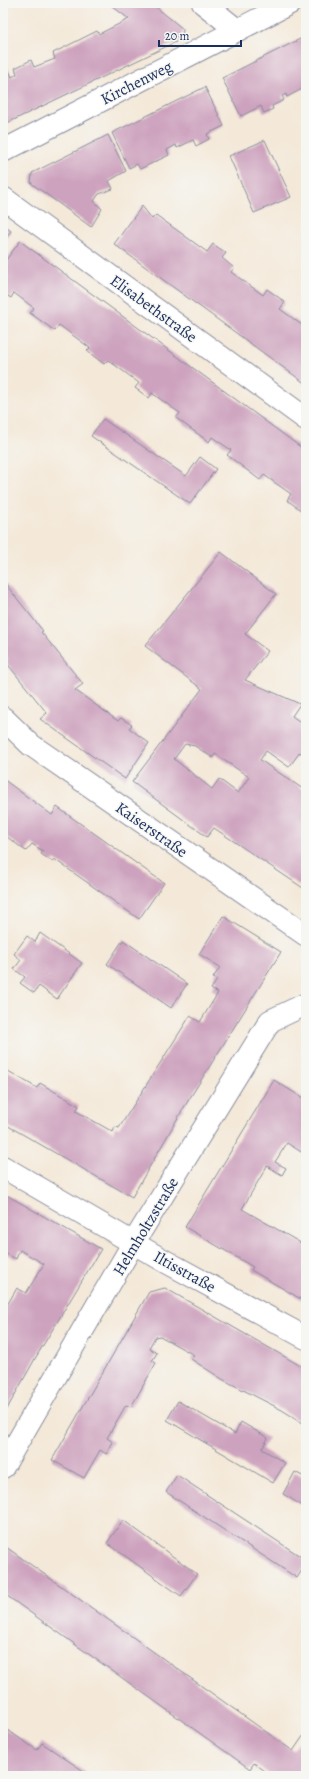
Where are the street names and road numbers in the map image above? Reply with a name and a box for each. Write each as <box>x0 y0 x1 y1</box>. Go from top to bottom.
street label: Kirchenweg <box>97 55 176 110</box>
street label: Elisabethstraße <box>105 270 201 348</box>
street label: Kaiserstraße <box>111 797 192 863</box>
street label: Helmholtzstraße <box>108 1173 184 1280</box>
street label: Iltisstraße <box>150 1246 219 1298</box>

